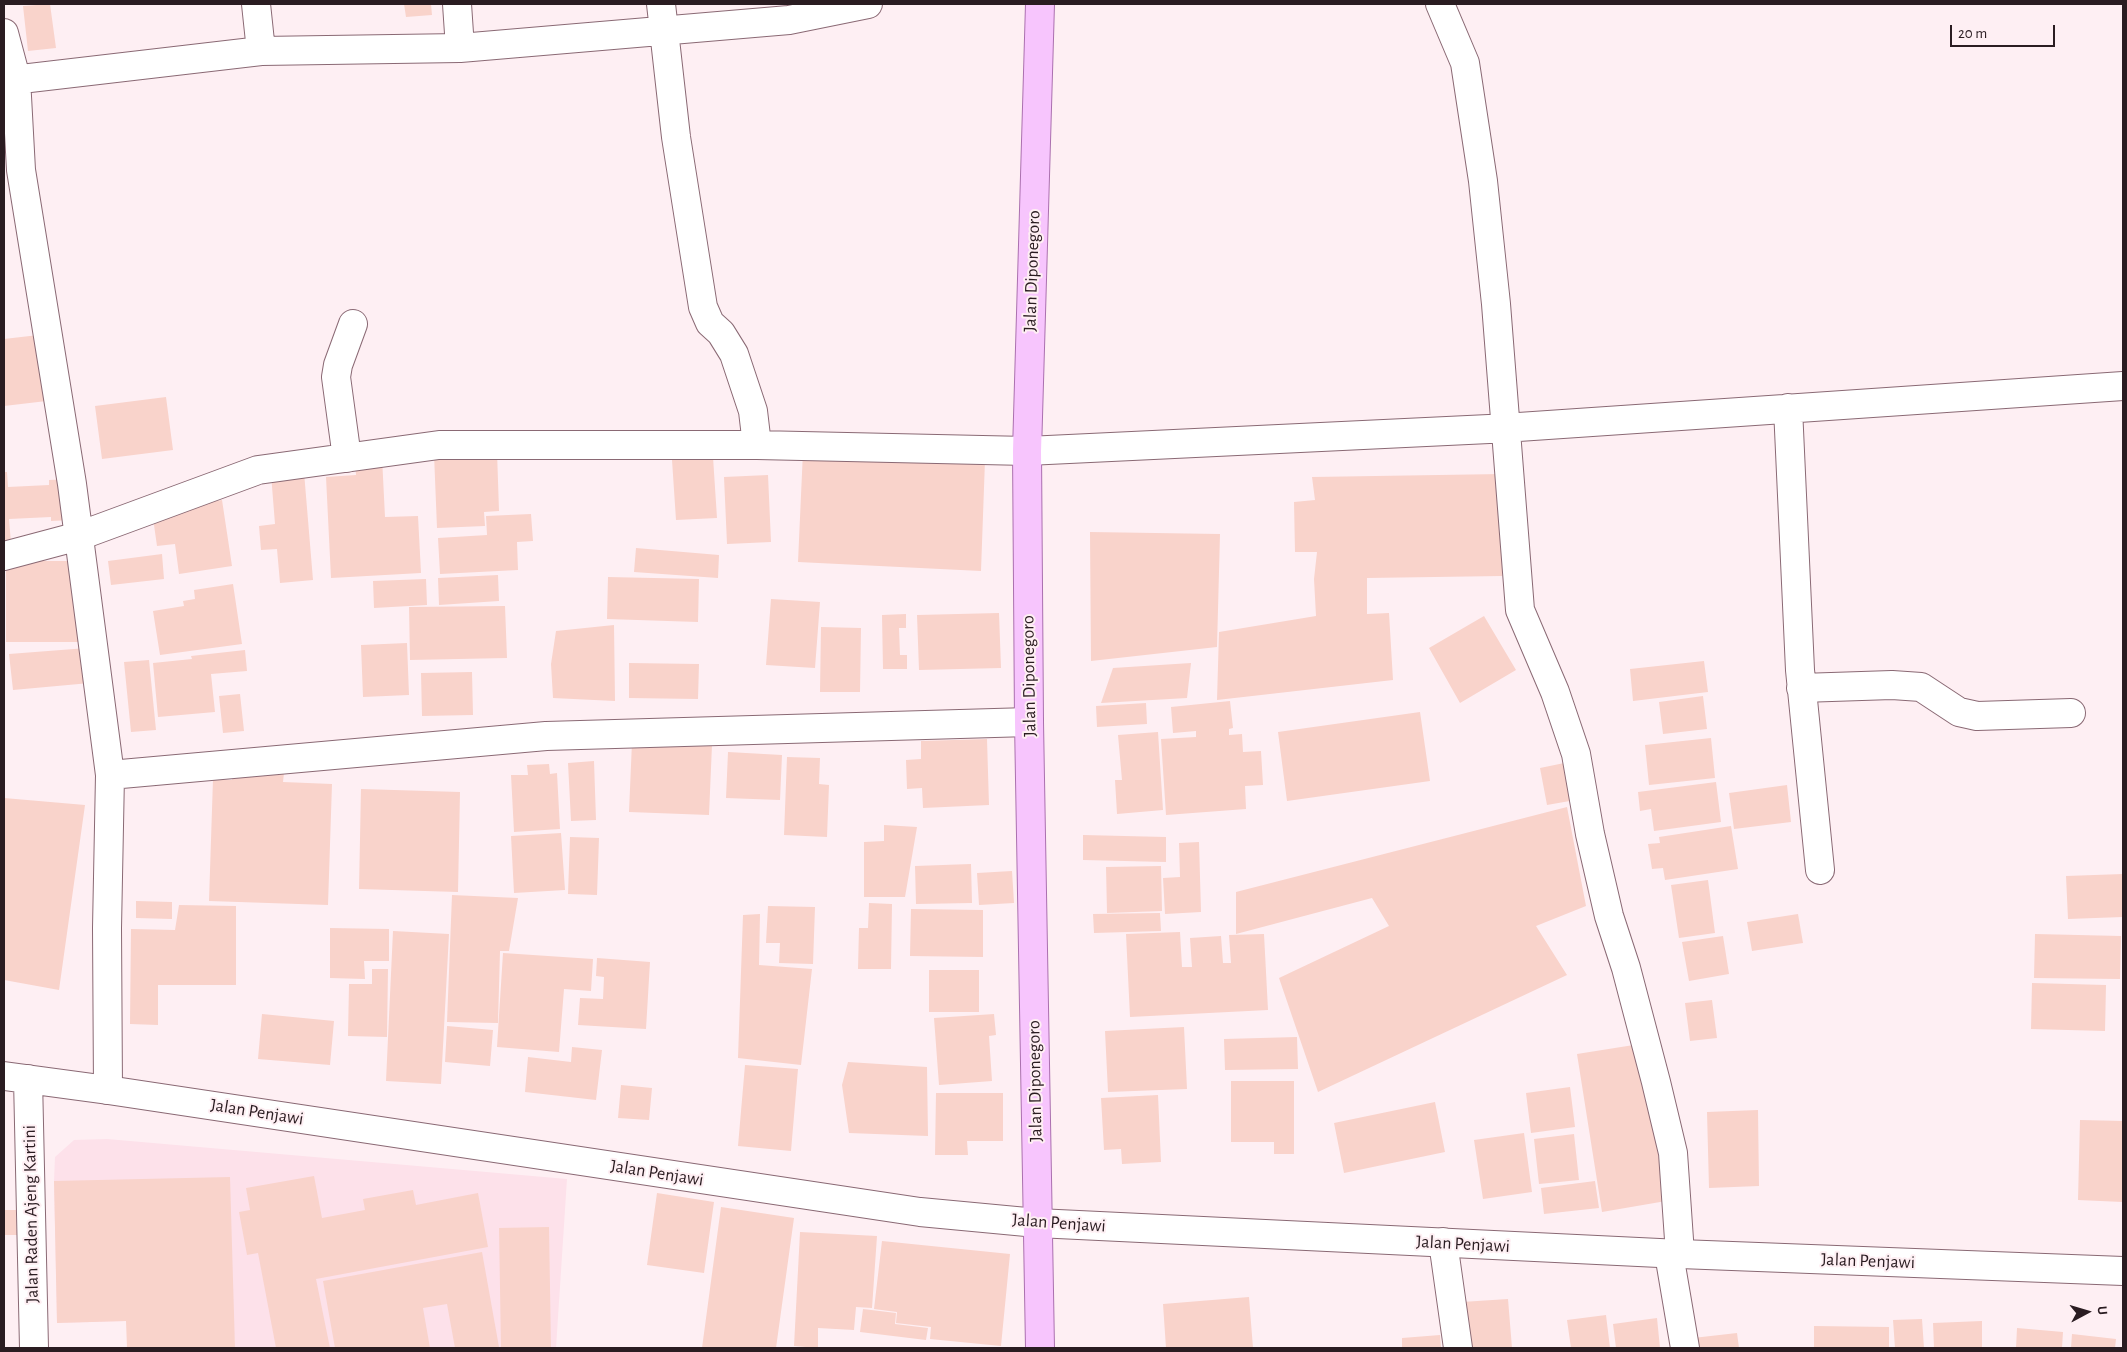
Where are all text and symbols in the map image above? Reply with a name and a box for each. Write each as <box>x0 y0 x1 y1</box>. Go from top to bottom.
scale bar <box>1952 15 2057 47</box>
text: 20 m <box>1958 26 1987 41</box>
street label: Jalan Diponegoro <box>1019 210 1045 332</box>
street label: Jalan Diponegoro <box>1017 615 1041 737</box>
street label: Jalan Diponegoro <box>1023 1020 1047 1142</box>
street label: Jalan Penjawi <box>209 1094 305 1130</box>
street label: Jalan Raden Ajeng Kartini <box>19 1125 43 1303</box>
street label: Jalan Penjawi <box>609 1155 705 1191</box>
street label: Jalan Penjawi <box>1011 1209 1107 1237</box>
street label: Jalan Penjawi <box>1416 1231 1510 1257</box>
street label: Jalan Penjawi <box>1821 1249 1915 1273</box>
north arrow <box>2062 1287 2112 1337</box>
text: U <box>2094 1305 2109 1316</box>

